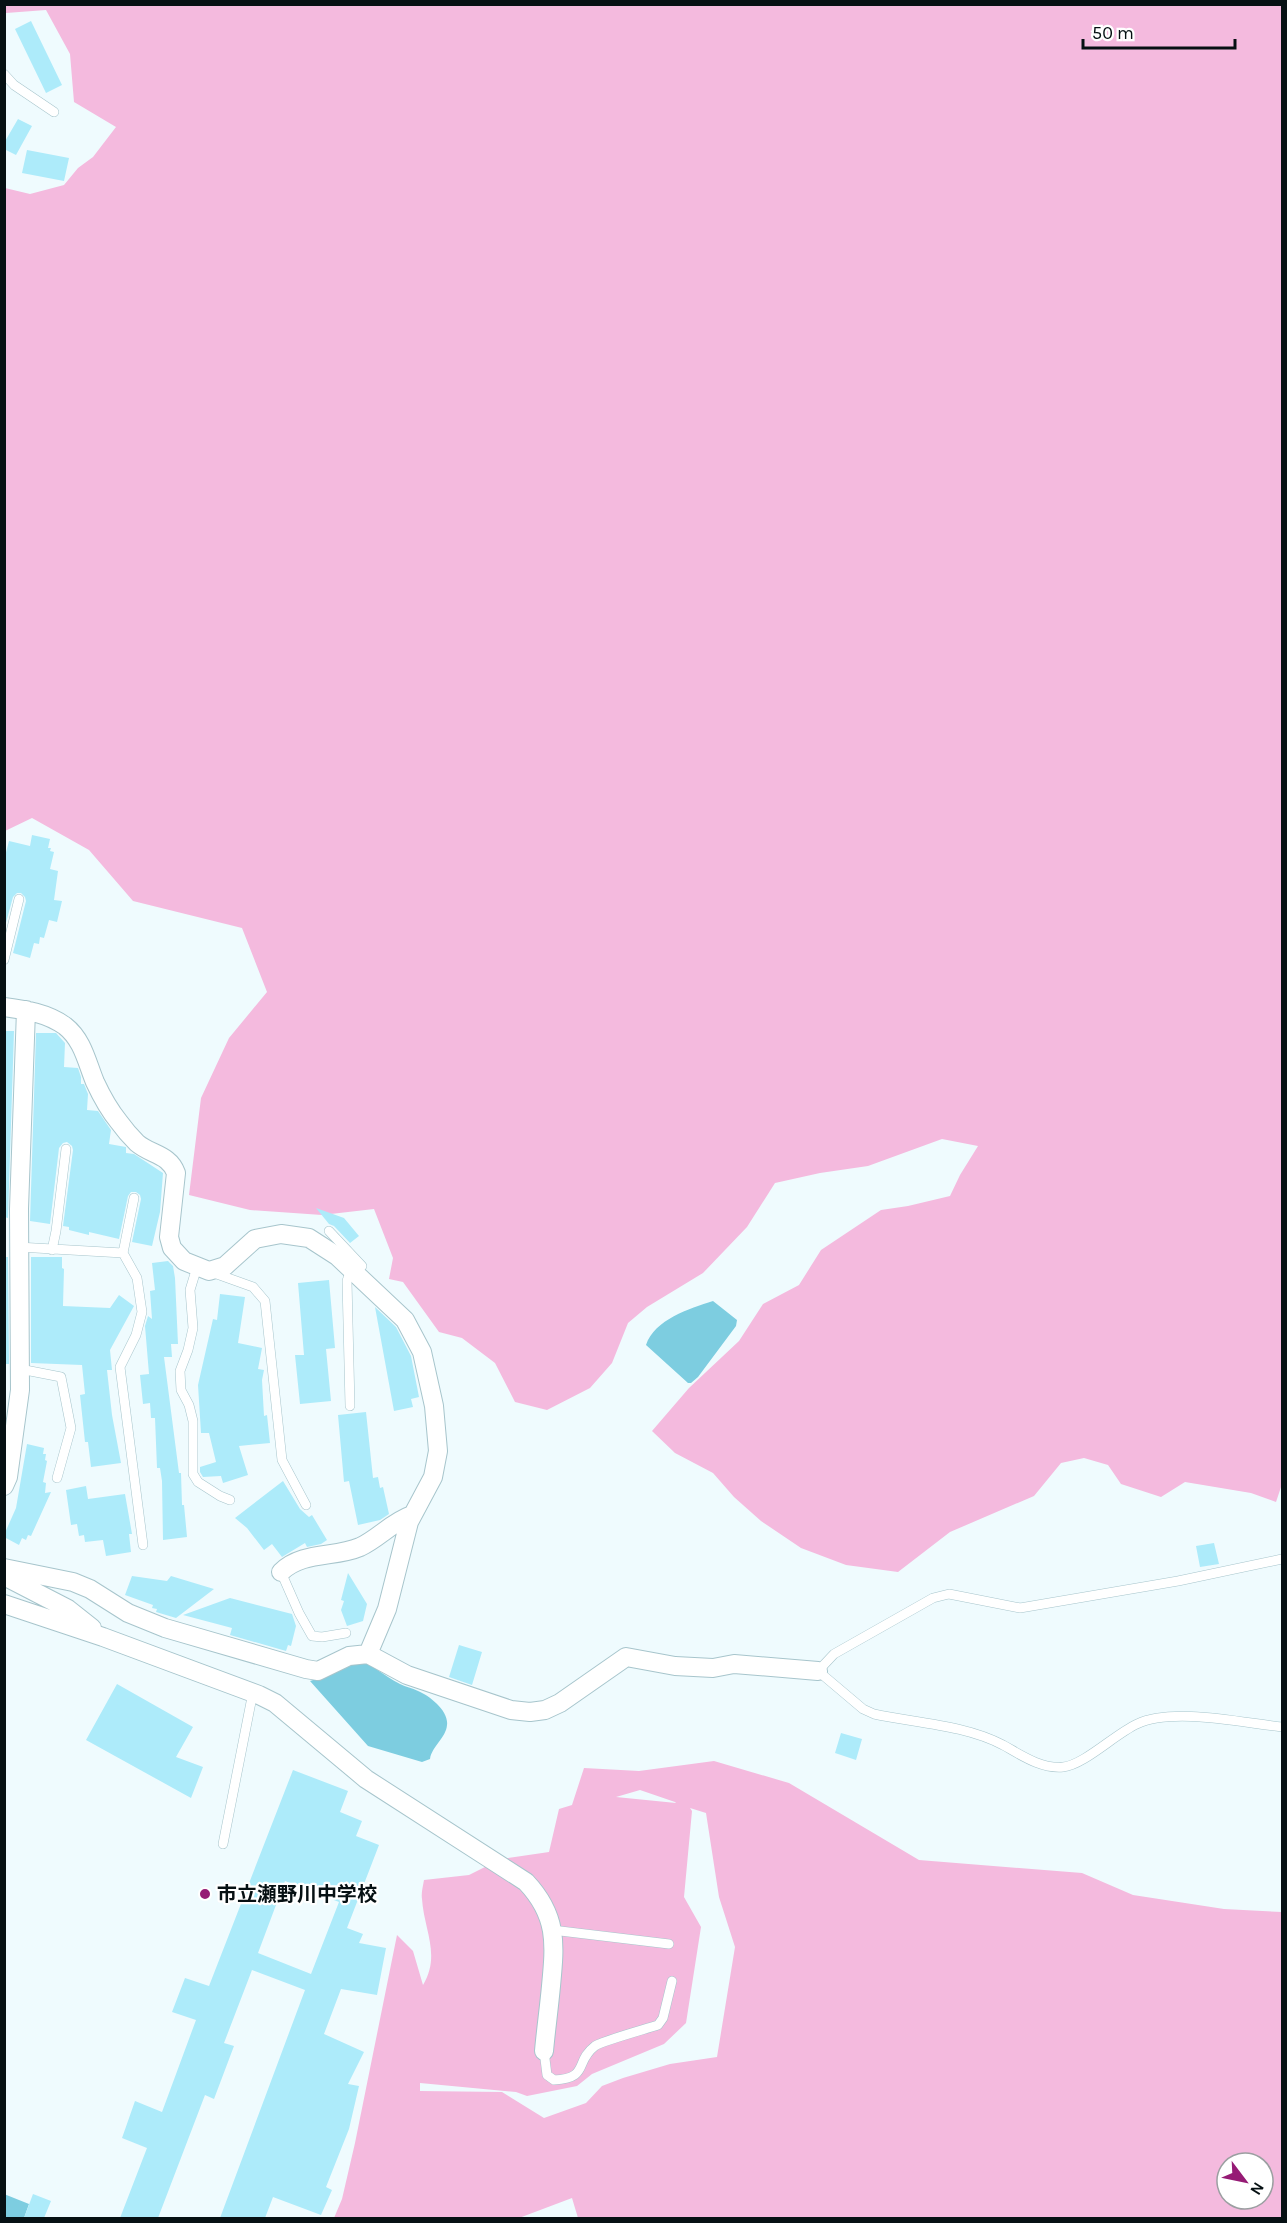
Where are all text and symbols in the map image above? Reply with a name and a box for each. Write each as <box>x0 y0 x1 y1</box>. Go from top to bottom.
scale bar <box>1083 12 1234 50</box>
text: 50 m <box>1092 22 1134 44</box>
place label: 市立瀬野川中学校 <box>217 1883 377 1906</box>
marker: 市立瀬野川中学校 <box>198 1887 212 1901</box>
north arrow <box>1215 2151 1275 2211</box>
text: N <box>1246 2179 1268 2199</box>

